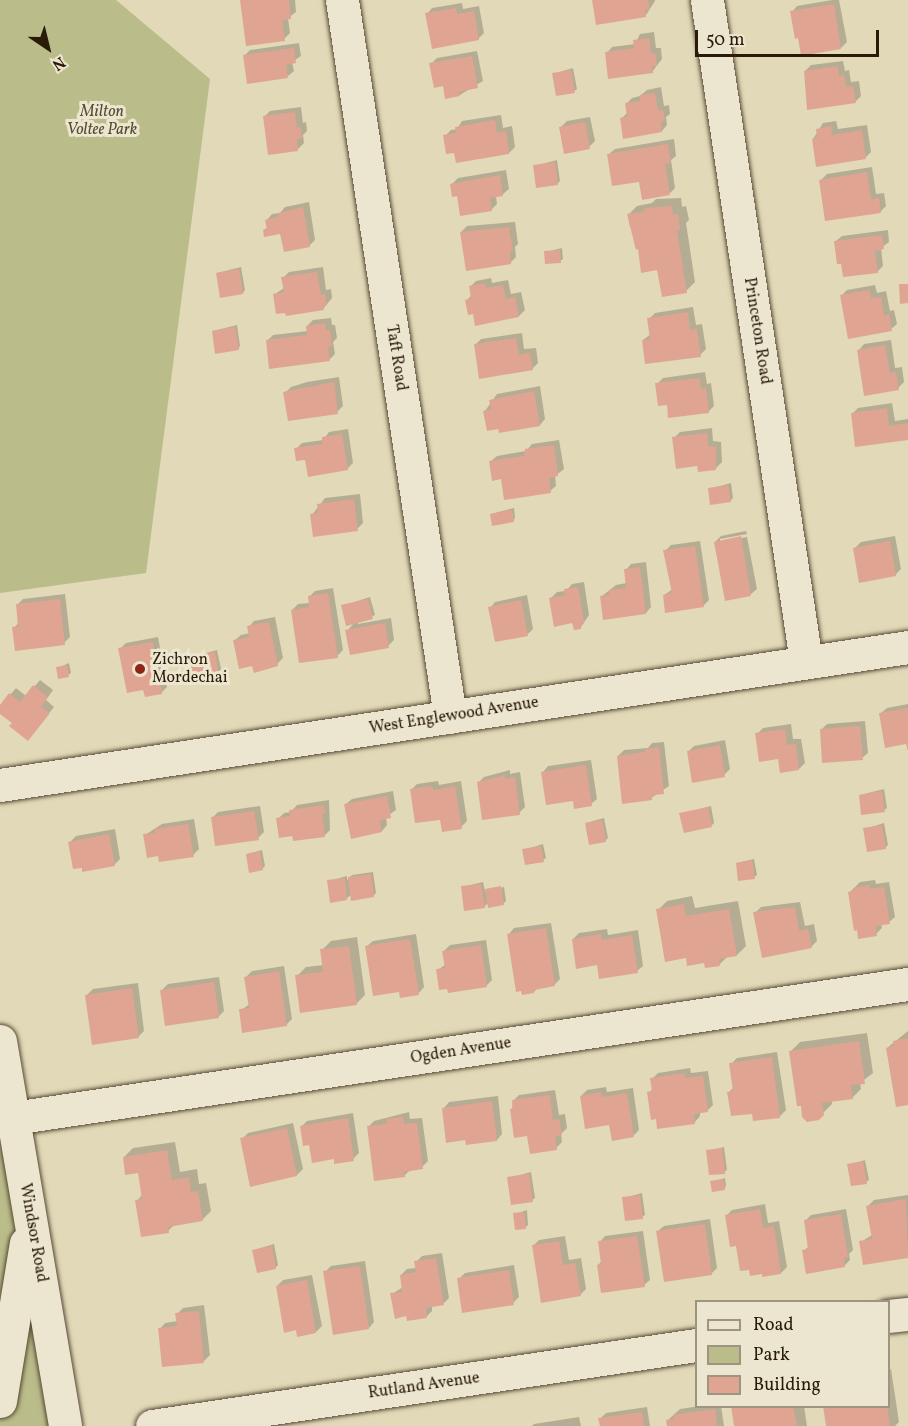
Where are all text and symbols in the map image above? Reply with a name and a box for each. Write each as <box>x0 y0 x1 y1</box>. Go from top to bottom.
north arrow <box>18 18 78 78</box>
scale bar <box>698 18 882 56</box>
text: 50 m <box>706 28 745 53</box>
text: N <box>47 50 69 75</box>
park label: Milton Voltee Park <box>67 102 137 140</box>
street label: Princeton Road <box>739 276 775 386</box>
street label: Taft Road <box>381 324 411 392</box>
place label: Zichron Mordechai <box>152 650 227 688</box>
marker: Zichron Mordechai <box>133 662 147 676</box>
street label: West Englewood Avenue <box>368 693 540 739</box>
street label: Ogden Avenue <box>409 1034 513 1068</box>
street label: Windsor Road <box>15 1182 51 1284</box>
legend <box>695 1300 890 1408</box>
text: Road <box>753 1313 794 1338</box>
text: Park <box>753 1343 790 1368</box>
street label: Rutland Avenue <box>367 1369 481 1403</box>
text: Building <box>753 1373 821 1398</box>

